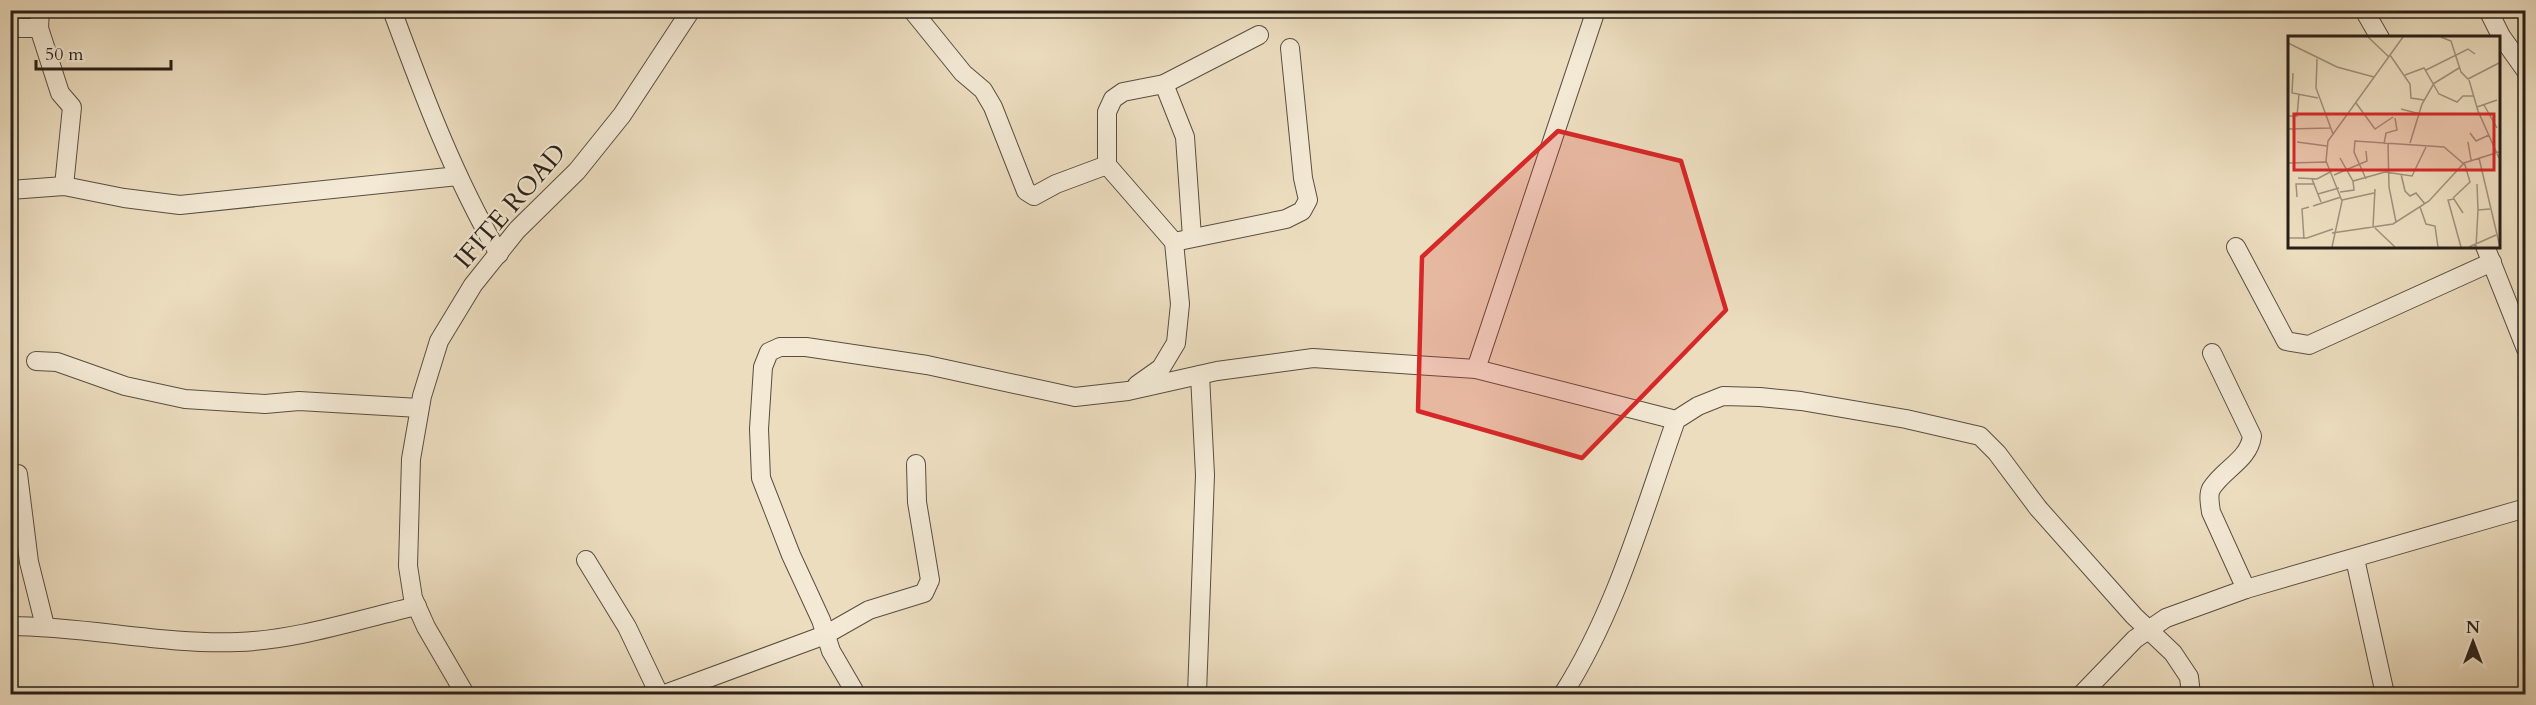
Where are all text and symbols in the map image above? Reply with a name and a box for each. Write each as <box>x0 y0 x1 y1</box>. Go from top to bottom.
scale bar <box>36 33 171 71</box>
inset map <box>2288 36 2500 248</box>
text: 50 m <box>45 42 84 67</box>
street label: IFITE ROAD <box>446 136 574 276</box>
north arrow <box>2443 612 2503 672</box>
text: N <box>2466 617 2480 639</box>

